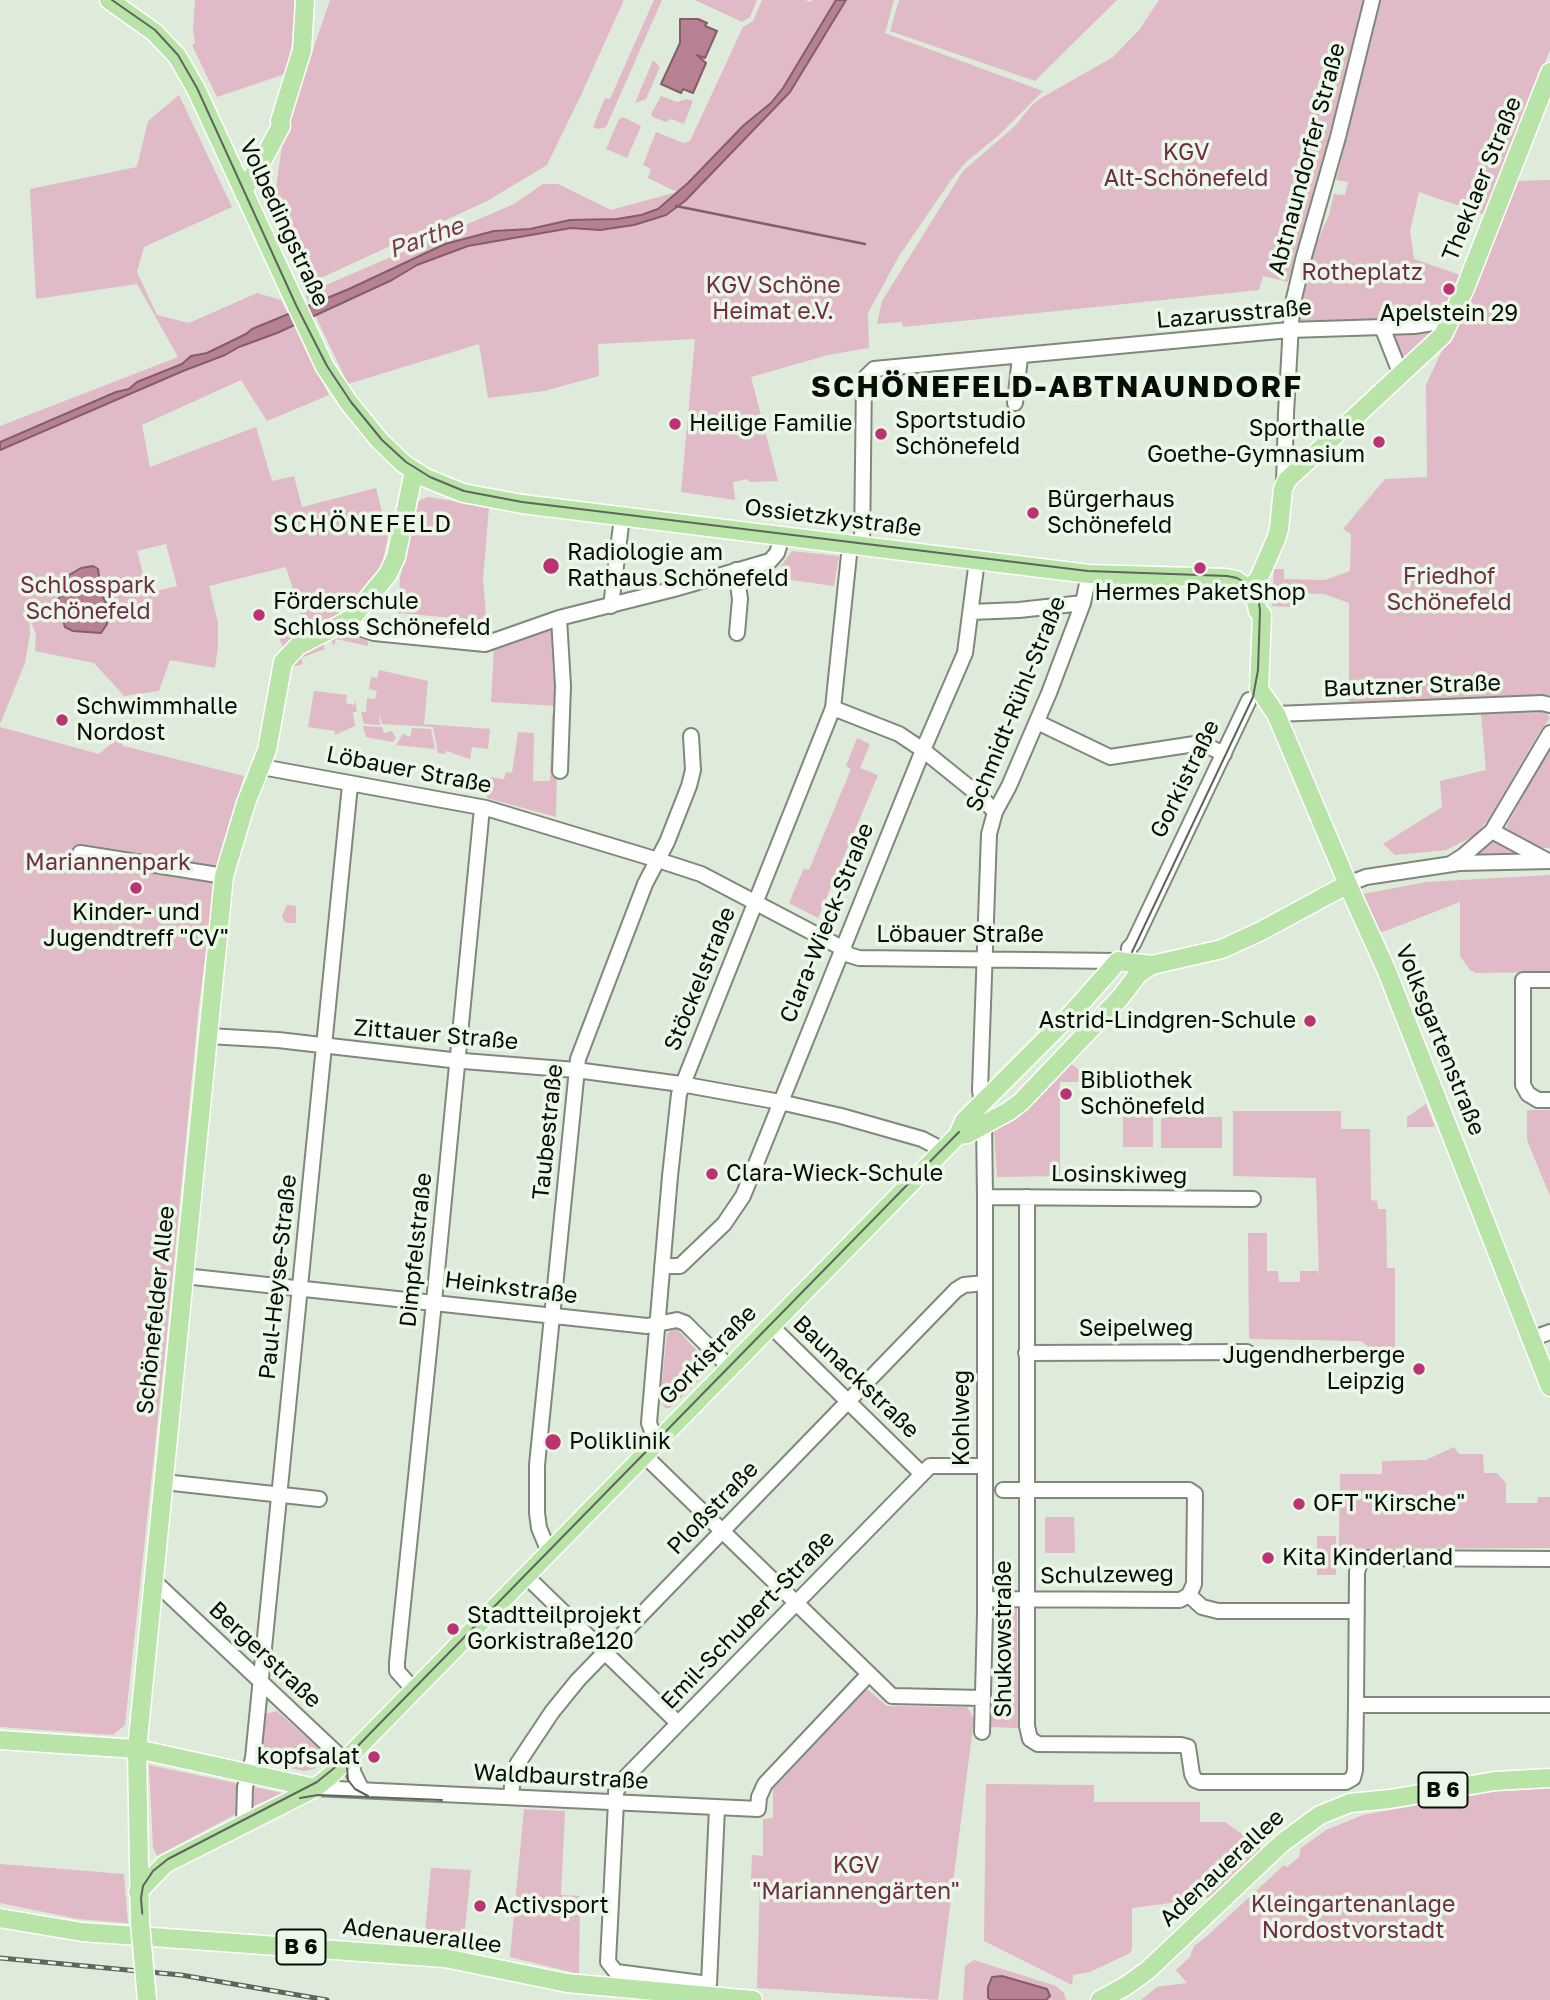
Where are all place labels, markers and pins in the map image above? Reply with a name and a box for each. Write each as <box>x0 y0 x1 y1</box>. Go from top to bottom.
marker: Apelstein 29 <box>1441 281 1457 297</box>
place label: Apelstein 29 <box>1380 300 1518 328</box>
place label: Sportstudio Schönefeld <box>895 407 1026 461</box>
place label: Heilige Familie <box>689 410 852 438</box>
place label: Sporthalle Goethe-Gymnasium <box>1147 415 1365 469</box>
marker: Heilige Familie <box>667 416 683 432</box>
marker: Sportstudio Schönefeld <box>873 426 889 442</box>
marker: Sporthalle Goethe-Gymnasium <box>1371 434 1387 450</box>
place label: Bürgerhaus Schönefeld <box>1047 486 1175 540</box>
marker: Bürgerhaus Schönefeld <box>1025 505 1041 521</box>
place label: Radiologie am Rathaus Schönefeld <box>567 539 789 593</box>
marker: Radiologie am Rathaus Schönefeld <box>541 556 561 576</box>
marker: Hermes PaketShop <box>1192 560 1208 576</box>
place label: Hermes PaketShop <box>1094 579 1306 607</box>
place label: Förderschule Schloss Schönefeld <box>273 588 491 642</box>
marker: Förderschule Schloss Schönefeld <box>251 607 267 623</box>
place label: Schwimmhalle Nordost <box>76 693 238 747</box>
marker: Schwimmhalle Nordost <box>54 712 70 728</box>
marker: Kinder- und Jugendtreff "CV" <box>128 880 144 896</box>
place label: Kinder- und Jugendtreff "CV" <box>43 899 229 953</box>
place label: Astrid-Lindgren-Schule <box>1039 1007 1296 1035</box>
marker: Astrid-Lindgren-Schule <box>1302 1013 1318 1029</box>
place label: Bibliothek Schönefeld <box>1080 1067 1205 1121</box>
marker: Bibliothek Schönefeld <box>1058 1086 1074 1102</box>
place label: Clara-Wieck-Schule <box>726 1160 943 1188</box>
marker: Clara-Wieck-Schule <box>704 1166 720 1182</box>
place label: Jugendherberge Leipzig <box>1222 1342 1405 1396</box>
marker: Jugendherberge Leipzig <box>1411 1361 1427 1377</box>
place label: Poliklinik <box>569 1428 671 1456</box>
marker: Poliklinik <box>543 1432 563 1452</box>
place label: OFT "Kirsche" <box>1313 1490 1465 1518</box>
marker: OFT "Kirsche" <box>1291 1496 1307 1512</box>
place label: Kita Kinderland <box>1282 1544 1453 1572</box>
marker: Kita Kinderland <box>1260 1550 1276 1566</box>
place label: Stadtteilprojekt Gorkistraße120 <box>467 1602 641 1656</box>
marker: Stadtteilprojekt Gorkistraße120 <box>445 1621 461 1637</box>
place label: kopfsalat <box>257 1743 360 1771</box>
marker: kopfsalat <box>366 1749 382 1765</box>
place label: Activsport <box>494 1892 609 1920</box>
marker: Activsport <box>472 1898 488 1914</box>

